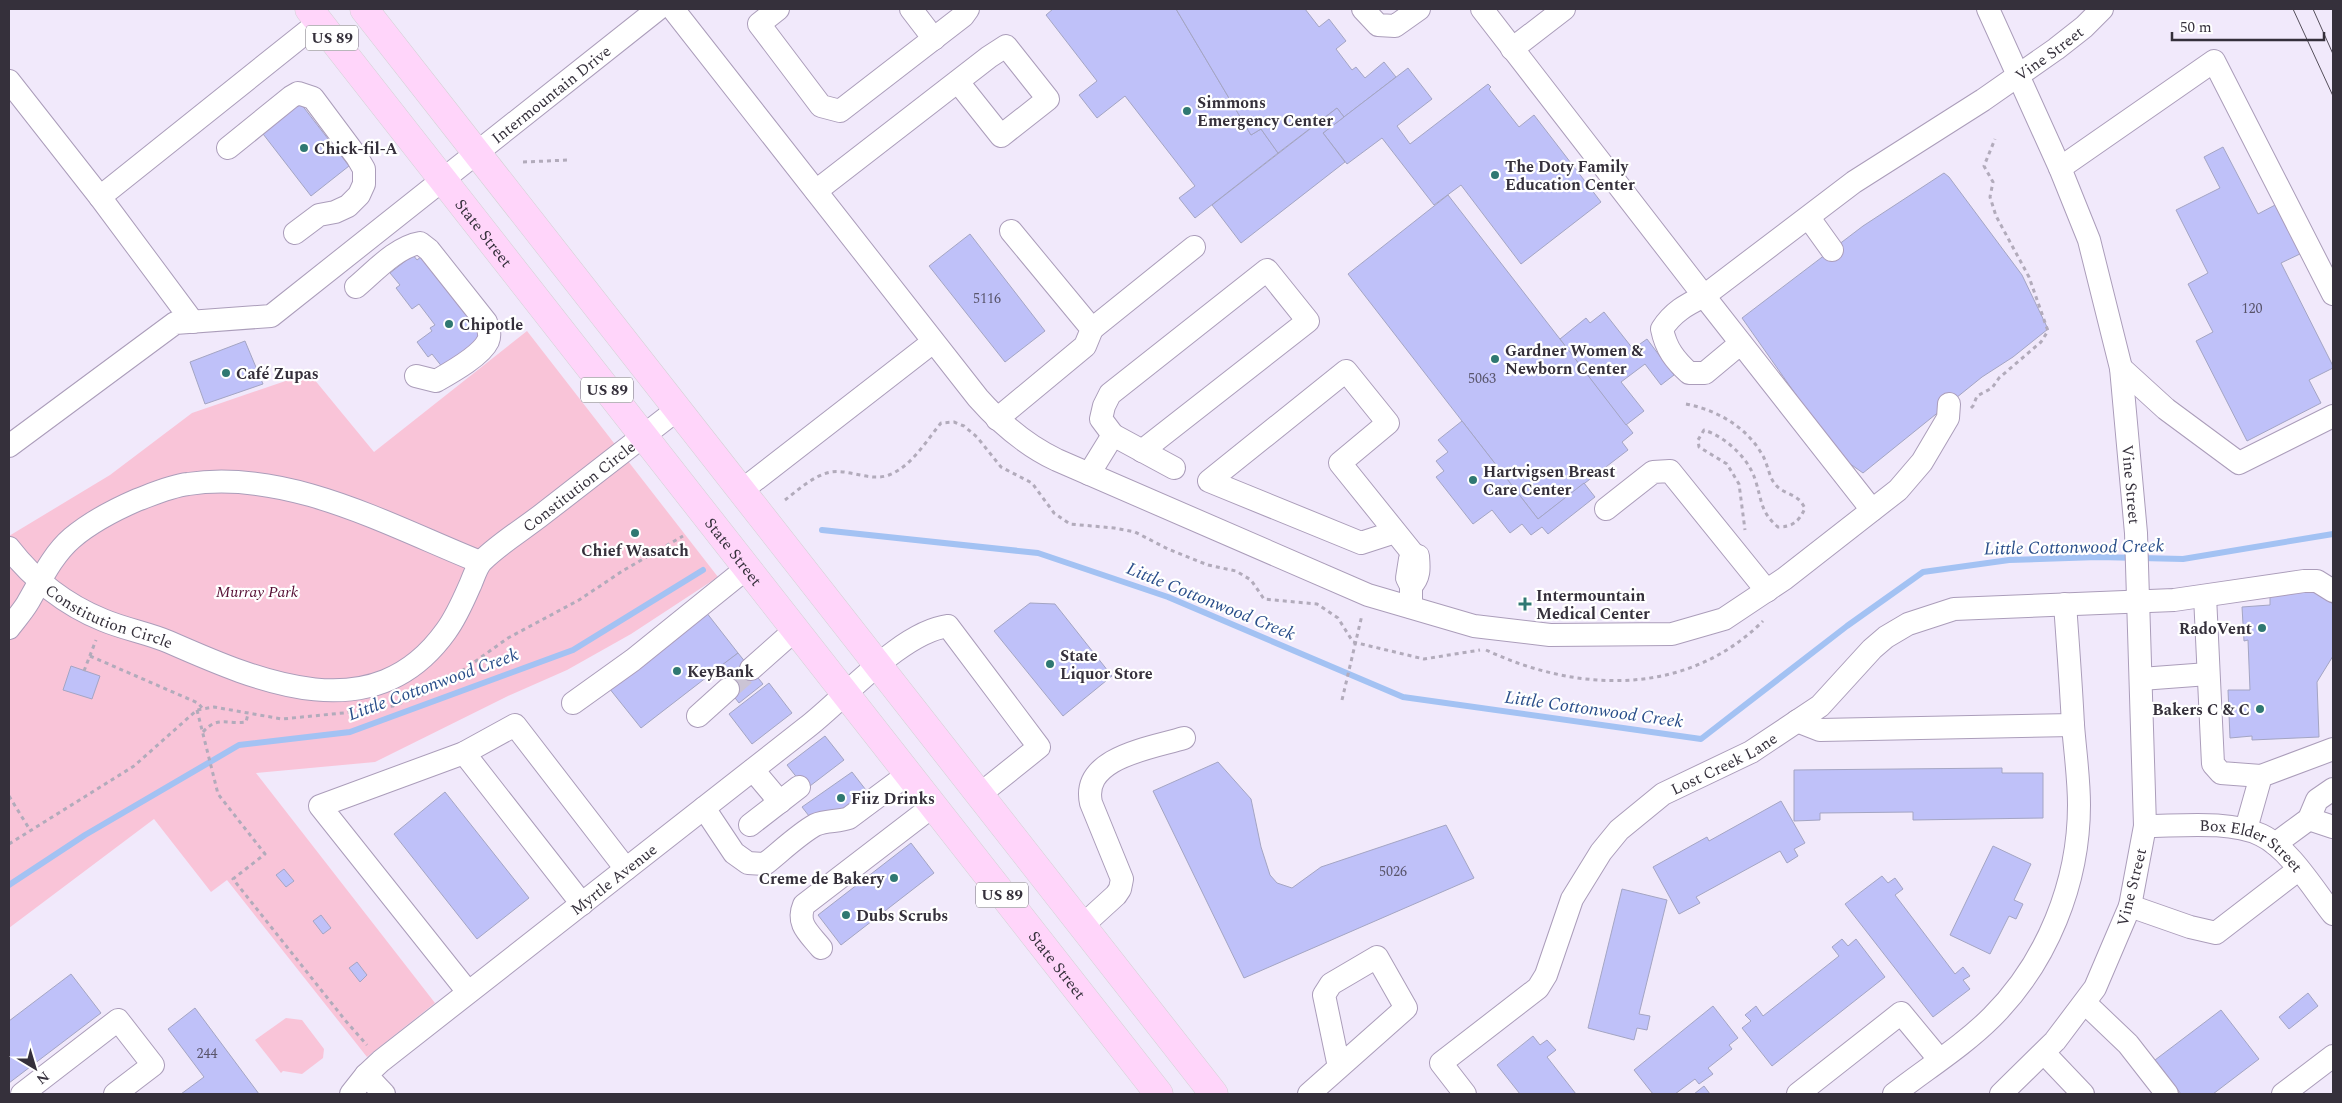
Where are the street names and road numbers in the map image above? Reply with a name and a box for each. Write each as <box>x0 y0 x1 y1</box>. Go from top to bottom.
street label: Vine Street <box>2010 20 2089 87</box>
road number: US 89 <box>306 26 358 50</box>
street label: Intermountain Drive <box>486 40 616 150</box>
street label: State Street <box>449 194 518 273</box>
road number: US 89 <box>581 378 633 402</box>
street label: Constitution Circle <box>518 435 641 538</box>
street label: Vine Street <box>2115 444 2146 526</box>
street label: State Street <box>699 512 768 592</box>
street label: Constitution Circle <box>40 579 176 655</box>
street label: Lost Creek Lane <box>1667 727 1782 802</box>
street label: Box Elder Street <box>2199 814 2308 878</box>
street label: Myrtle Avenue <box>566 838 662 921</box>
street label: Vine Street <box>2111 845 2153 929</box>
road number: US 89 <box>976 882 1028 908</box>
street label: State Street <box>1022 926 1092 1005</box>

